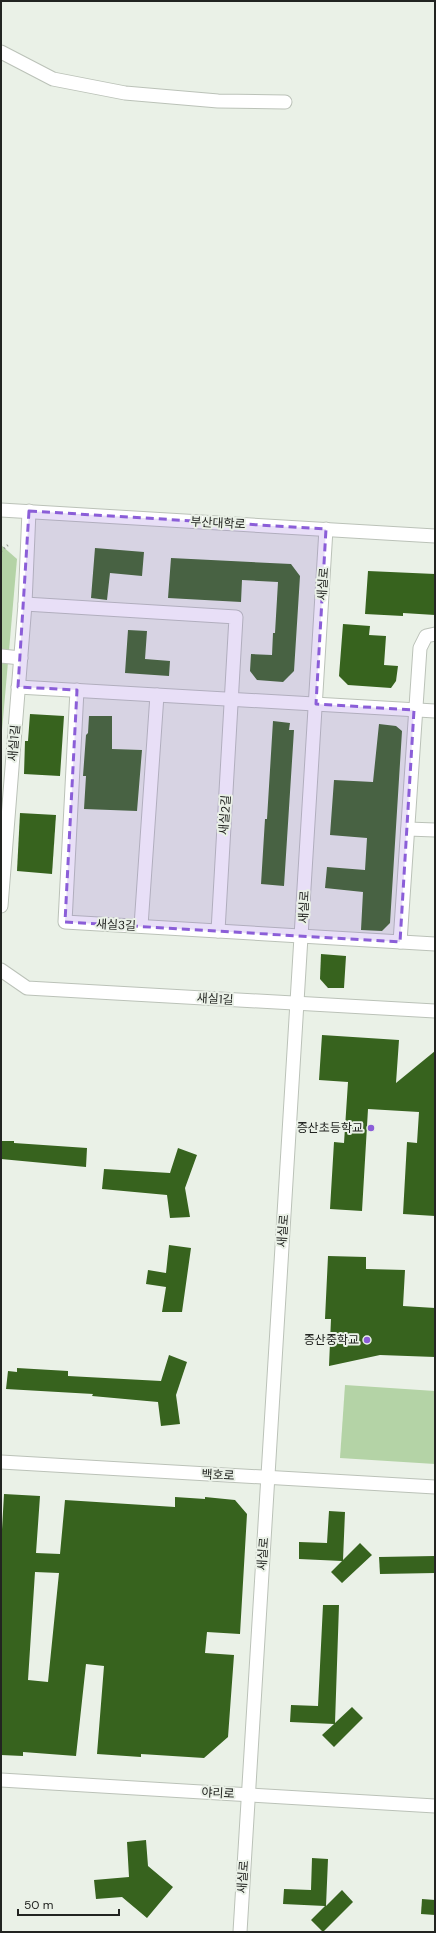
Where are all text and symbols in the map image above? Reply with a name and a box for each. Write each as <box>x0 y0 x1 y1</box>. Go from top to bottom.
street label: 부산대학로 <box>190 514 246 532</box>
street label: 새실로 <box>314 567 332 601</box>
street label: 새실1길 <box>4 724 24 762</box>
street label: 새실2길 <box>216 794 234 836</box>
street label: 새실로 <box>295 890 313 924</box>
street label: 새실3길 <box>95 916 137 934</box>
street label: 새실1길 <box>196 990 234 1008</box>
place label: 증산초등학교 <box>297 1120 363 1136</box>
marker: 증산초등학교 <box>366 1123 376 1133</box>
street label: 새실로 <box>274 1214 292 1248</box>
place label: 증산중학교 <box>304 1332 359 1348</box>
marker: 증산중학교 <box>362 1335 372 1345</box>
street label: 백호로 <box>201 1466 235 1484</box>
street label: 새실로 <box>254 1537 272 1571</box>
street label: 야리로 <box>201 1784 235 1802</box>
street label: 새실로 <box>234 1860 252 1894</box>
scale bar <box>18 1891 119 1917</box>
text: 50 m <box>24 1897 53 1913</box>

